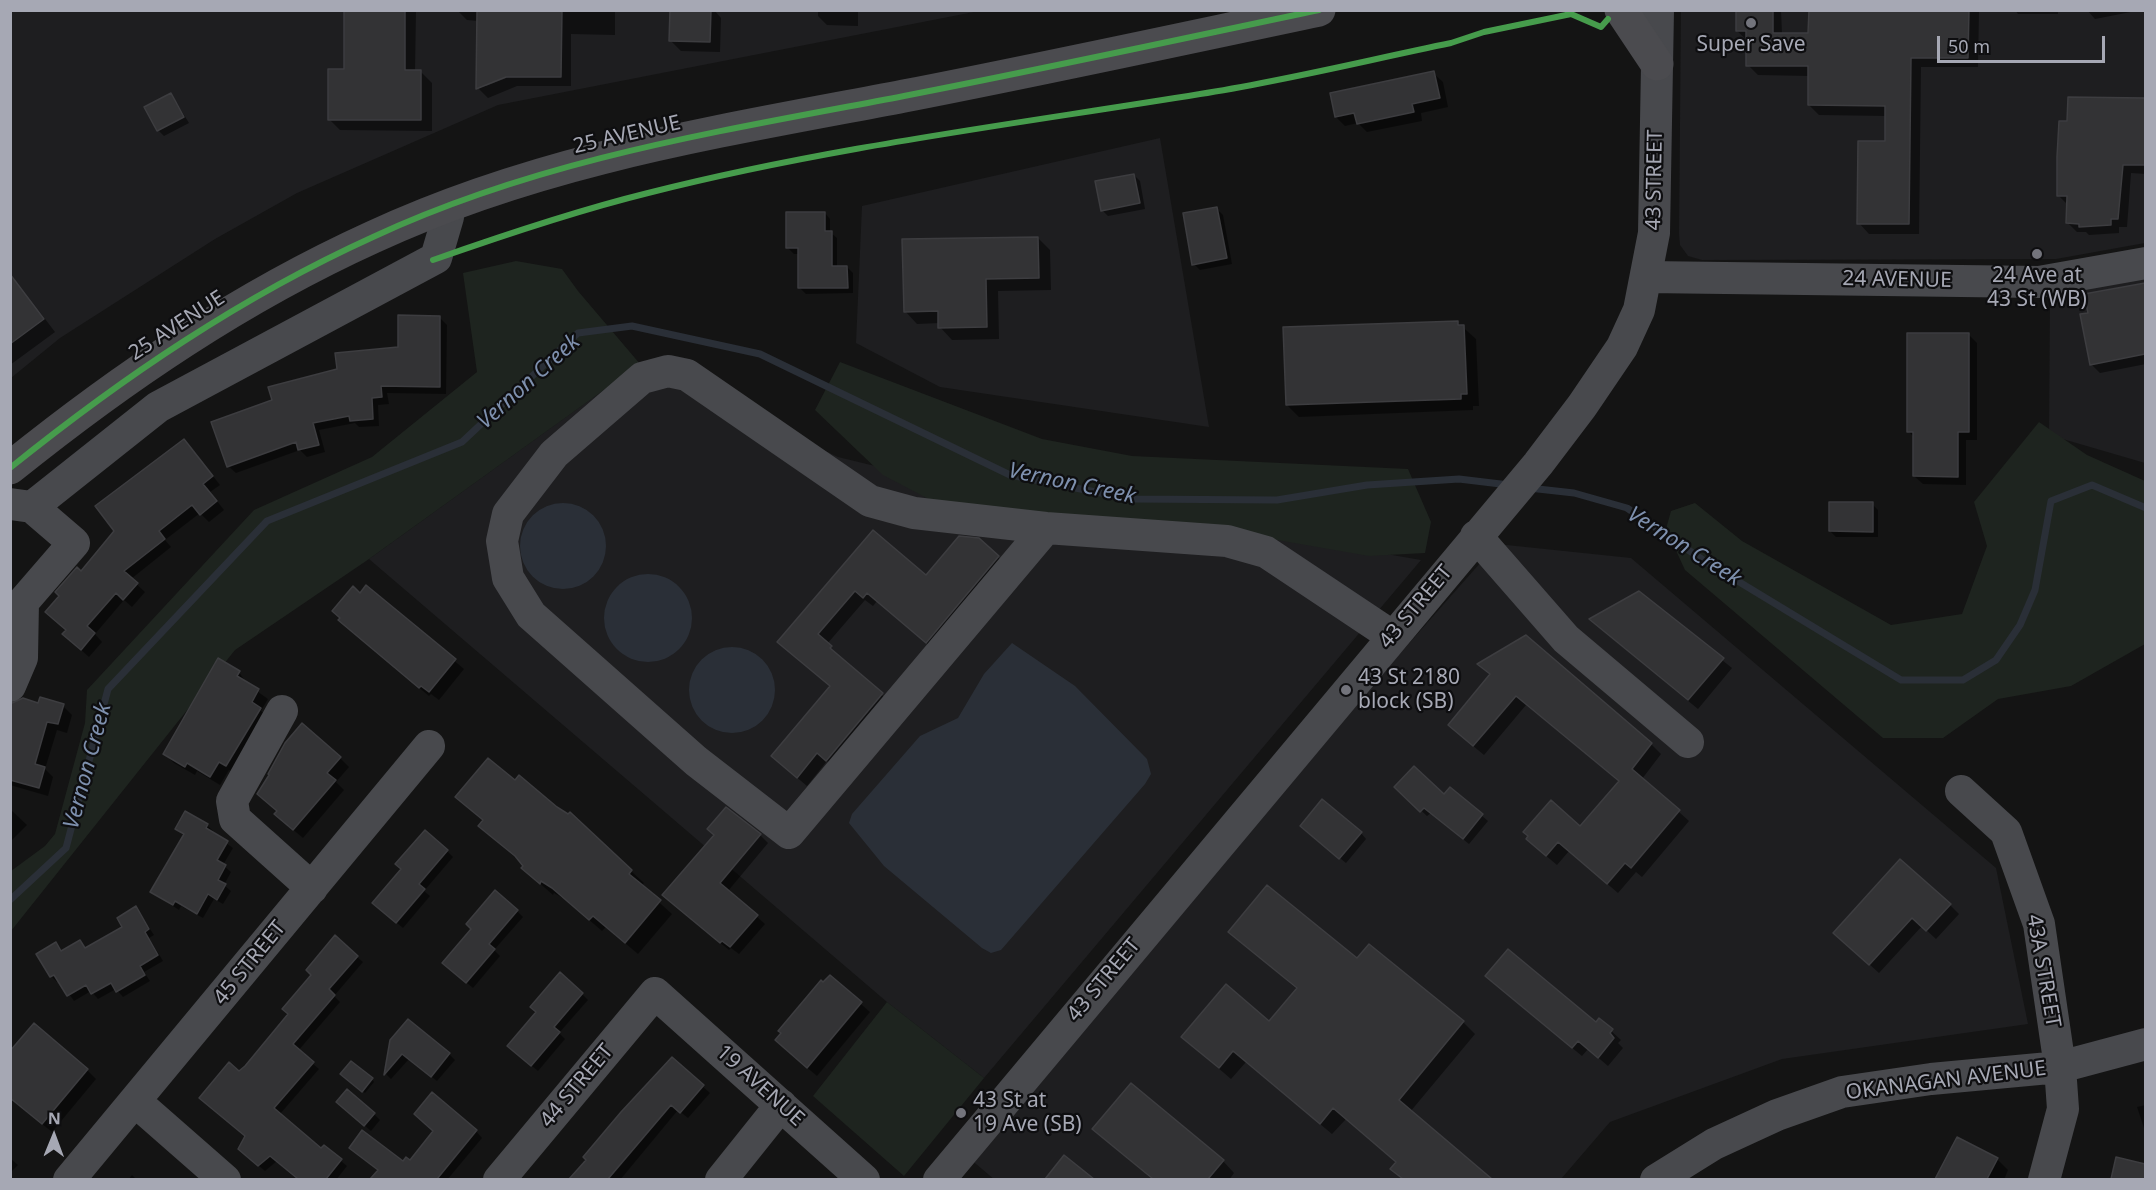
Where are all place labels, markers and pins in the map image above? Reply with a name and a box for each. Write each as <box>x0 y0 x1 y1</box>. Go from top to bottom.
marker: Super Save <box>1744 16 1758 30</box>
place label: Super Save <box>1696 32 1806 58</box>
marker: 24 Ave at 43 St (WB) <box>2030 247 2044 261</box>
place label: 24 Ave at 43 St (WB) <box>1987 263 2087 313</box>
place label: 43 St 2180 block (SB) <box>1358 665 1460 715</box>
marker: 43 St 2180 block (SB) <box>1339 683 1353 697</box>
place label: 43 St at 19 Ave (SB) <box>973 1088 1082 1138</box>
marker: 43 St at 19 Ave (SB) <box>954 1106 968 1120</box>

